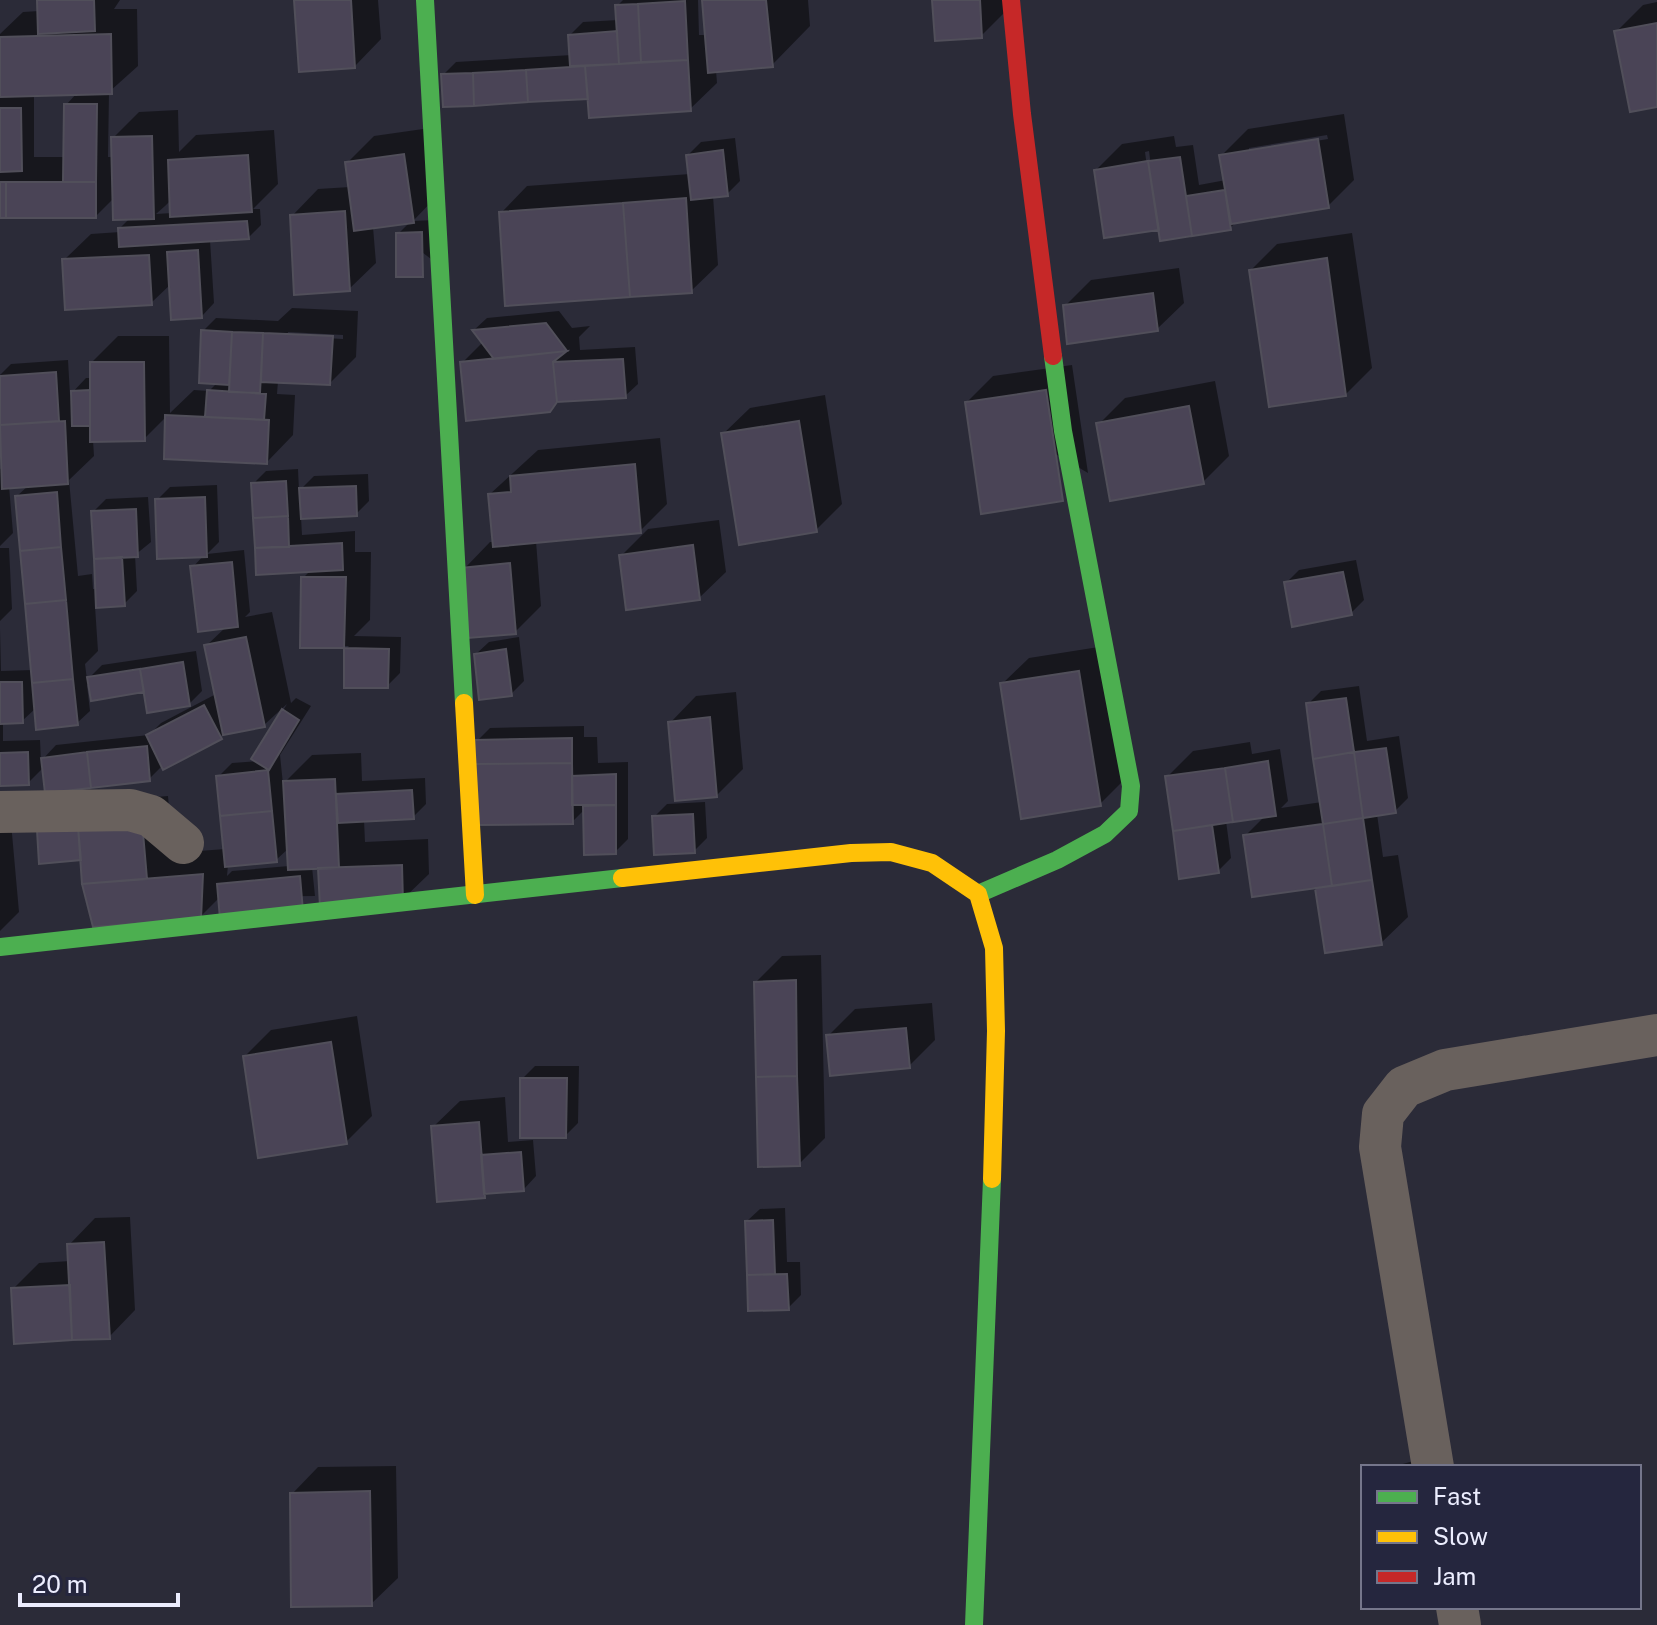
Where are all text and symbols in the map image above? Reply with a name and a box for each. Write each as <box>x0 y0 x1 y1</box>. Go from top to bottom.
legend <box>1361 1465 1641 1609</box>
text: Fast <box>1433 1482 1481 1510</box>
text: Slow <box>1433 1522 1488 1550</box>
scale bar <box>20 1557 178 1607</box>
text: Jam <box>1433 1562 1476 1590</box>
text: 20 m <box>32 1570 88 1598</box>

